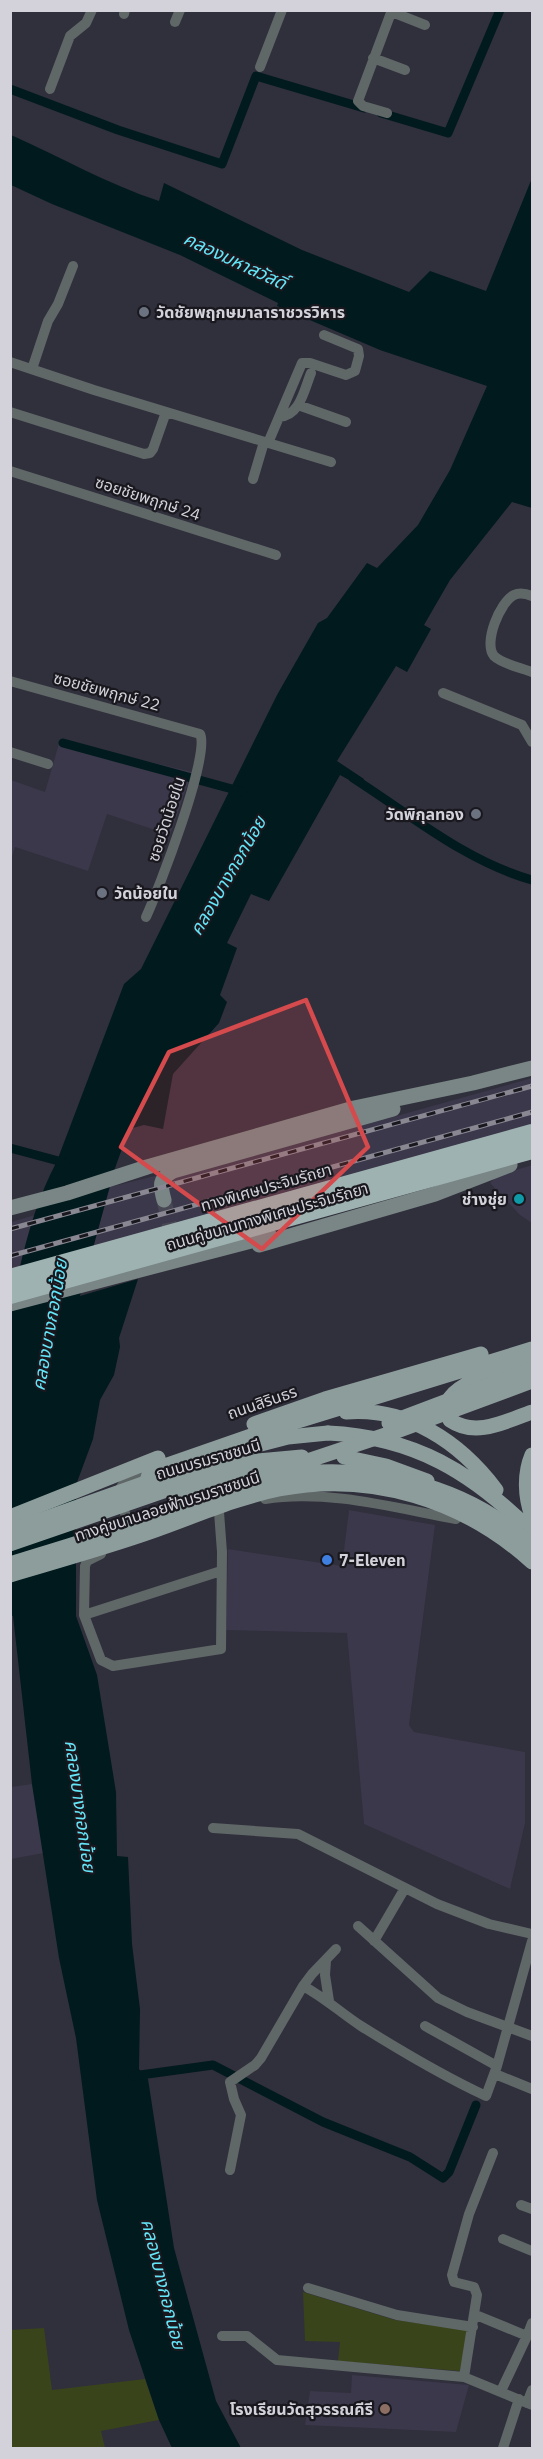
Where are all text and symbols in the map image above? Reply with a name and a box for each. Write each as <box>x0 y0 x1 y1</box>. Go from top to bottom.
water label: คลองมหาสวัสดิ์ <box>180 227 295 296</box>
place label: วัดชัยพฤกษมาลาราชวรวิหาร <box>156 302 345 322</box>
marker: วัดชัยพฤกษมาลาราชวรวิหาร <box>137 305 151 319</box>
street label: ซอยชัยพฤกษ์ 24 <box>93 472 203 524</box>
street label: ซอยชัยพฤกษ์ 22 <box>52 667 162 715</box>
street label: ซอยวัดน้อยใน <box>143 774 189 864</box>
place label: วัดพิกุลทอง <box>386 804 464 824</box>
marker: วัดพิกุลทอง <box>469 807 483 821</box>
water label: คลองบางกอกน้อย <box>184 811 271 939</box>
place label: วัดน้อยใน <box>114 883 178 903</box>
marker: วัดน้อยใน <box>95 886 109 900</box>
street label: ทางพิเศษประจิมรัถยา <box>198 1159 334 1215</box>
street label: ถนนคู่ขนานทางพิเศษประจิมรัถยา <box>164 1178 370 1254</box>
place label: ช่างชุ่ย <box>462 1189 507 1209</box>
marker: ช่างชุ่ย <box>512 1192 526 1206</box>
water label: คลองบางกอกน้อย <box>27 1256 73 1392</box>
street label: ถนนสิรินธร <box>224 1381 300 1423</box>
street label: ถนนบรมราชชนนี <box>153 1434 263 1484</box>
street label: ทางคู่ขนานลอยฟ้าบรมราชชนนี <box>72 1467 262 1545</box>
place label: 7-Eleven <box>339 1550 405 1570</box>
marker: 7-Eleven <box>320 1553 334 1567</box>
water label: คลองบางกอกน้อย <box>60 1738 101 1875</box>
water label: คลองบางกอกน้อย <box>136 2216 191 2353</box>
place label: โรงเรียนวัดสุวรรณคีรี <box>230 2399 373 2419</box>
marker: โรงเรียนวัดสุวรรณคีรี <box>378 2402 392 2416</box>

